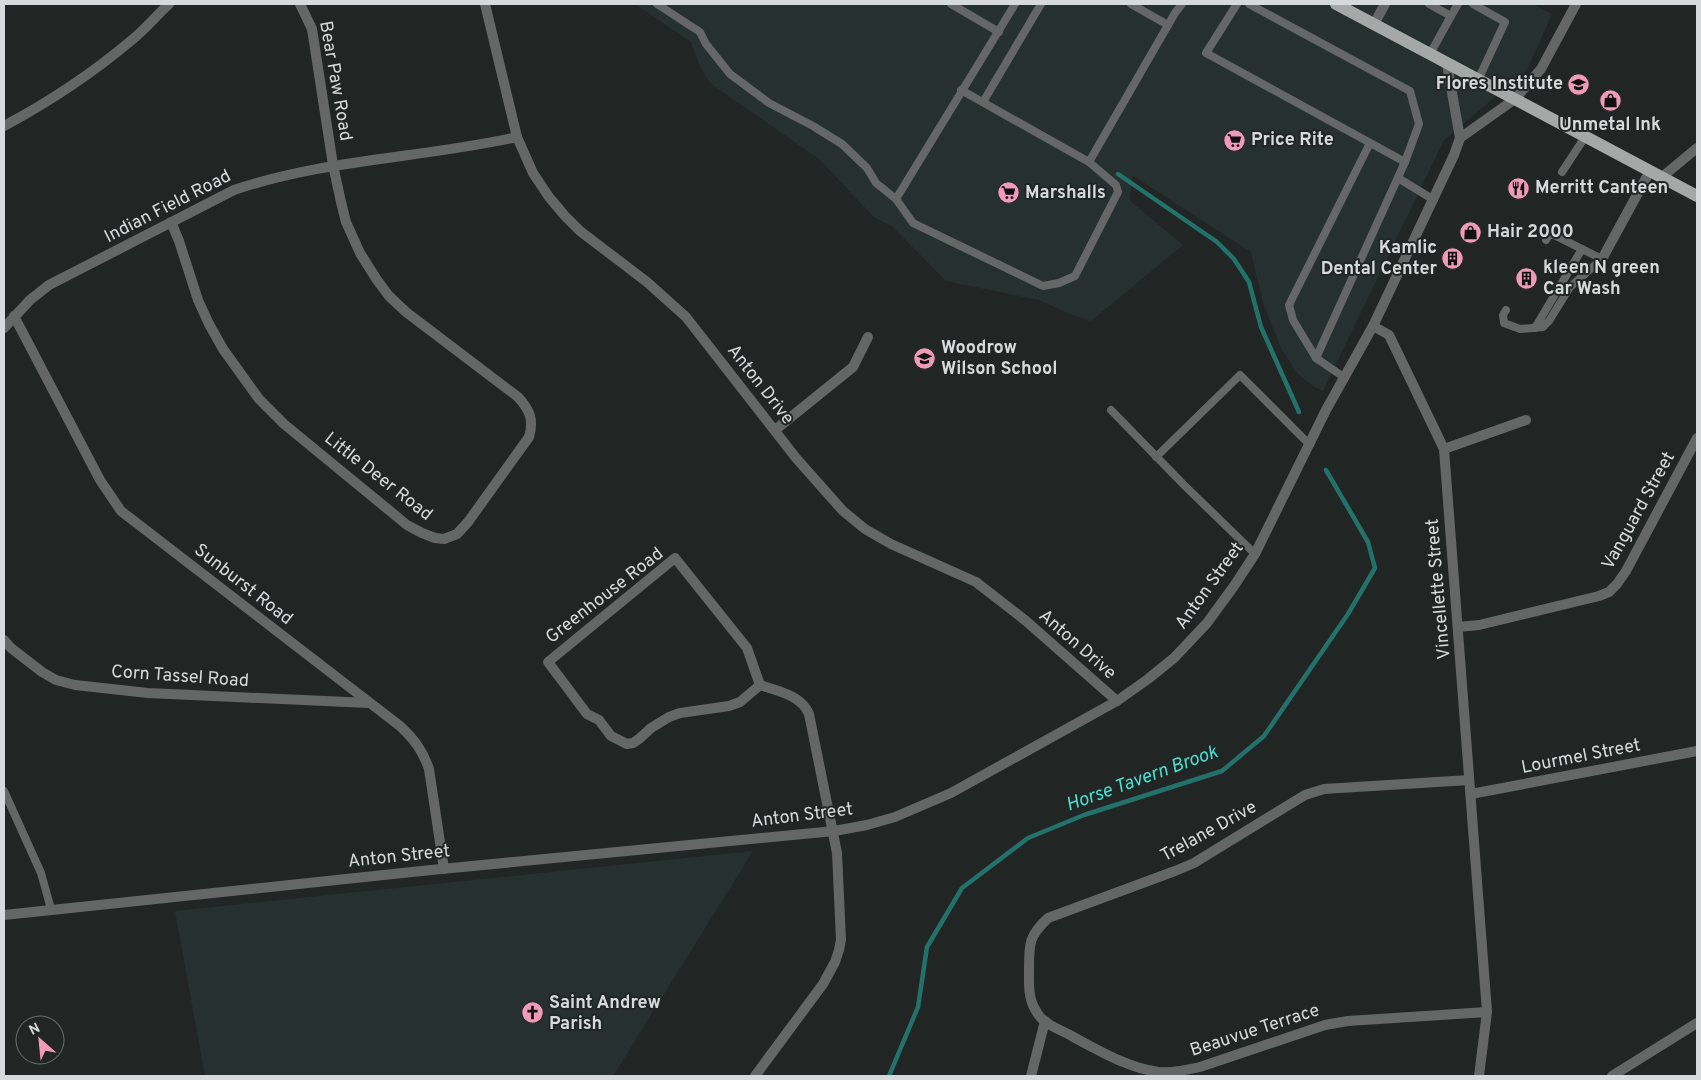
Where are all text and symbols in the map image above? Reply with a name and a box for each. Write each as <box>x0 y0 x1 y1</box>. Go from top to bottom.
street label: Bear Paw Road <box>313 19 357 143</box>
school or university icon: Flores Institute <box>1567 72 1591 96</box>
place label: Flores Institute <box>1436 73 1563 96</box>
shop icon: Unmetal Ink <box>1598 88 1622 112</box>
place label: Unmetal Ink <box>1559 114 1661 137</box>
supermarket icon: Price Rite <box>1223 128 1247 152</box>
place label: Price Rite <box>1251 129 1334 152</box>
street label: Indian Field Road <box>101 165 235 249</box>
restaurant icon: Merritt Canteen <box>1507 176 1531 200</box>
place label: Merritt Canteen <box>1535 177 1668 200</box>
supermarket icon: Marshalls <box>997 181 1021 205</box>
place label: Marshalls <box>1025 182 1106 205</box>
shop icon: Hair 2000 <box>1459 220 1483 244</box>
place label: Hair 2000 <box>1487 221 1574 244</box>
place label: Kamlic Dental Center <box>1321 237 1437 281</box>
building icon: Kamlic Dental Center <box>1441 246 1465 270</box>
place label: kleen N green Car Wash <box>1543 257 1660 301</box>
building icon: kleen N green Car Wash <box>1515 266 1539 290</box>
place label: Woodrow Wilson School <box>941 337 1057 381</box>
street label: Anton Drive <box>721 340 799 430</box>
school or university icon: Woodrow Wilson School <box>913 346 937 370</box>
street label: Little Deer Road <box>319 428 437 526</box>
street label: Vanguard Street <box>1597 448 1681 574</box>
street label: Vincellette Street <box>1421 518 1457 660</box>
street label: Anton Street <box>1171 538 1249 634</box>
street label: Sunburst Road <box>189 539 297 631</box>
street label: Greenhouse Road <box>541 543 669 649</box>
street label: Anton Drive <box>1033 605 1121 685</box>
street label: Corn Tassel Road <box>110 661 250 693</box>
street label: Lourmel Street <box>1519 734 1643 780</box>
water label: Horse Tavern Brook <box>1063 740 1222 818</box>
street label: Trelane Drive <box>1157 796 1261 868</box>
street label: Anton Street <box>750 798 854 834</box>
street label: Anton Street <box>347 840 451 874</box>
place label: Saint Andrew Parish <box>549 992 661 1036</box>
street label: Beauvue Terrace <box>1187 999 1323 1063</box>
church icon: Saint Andrew Parish <box>521 1001 545 1025</box>
north arrow <box>15 1015 65 1065</box>
text: N <box>26 1020 43 1040</box>

